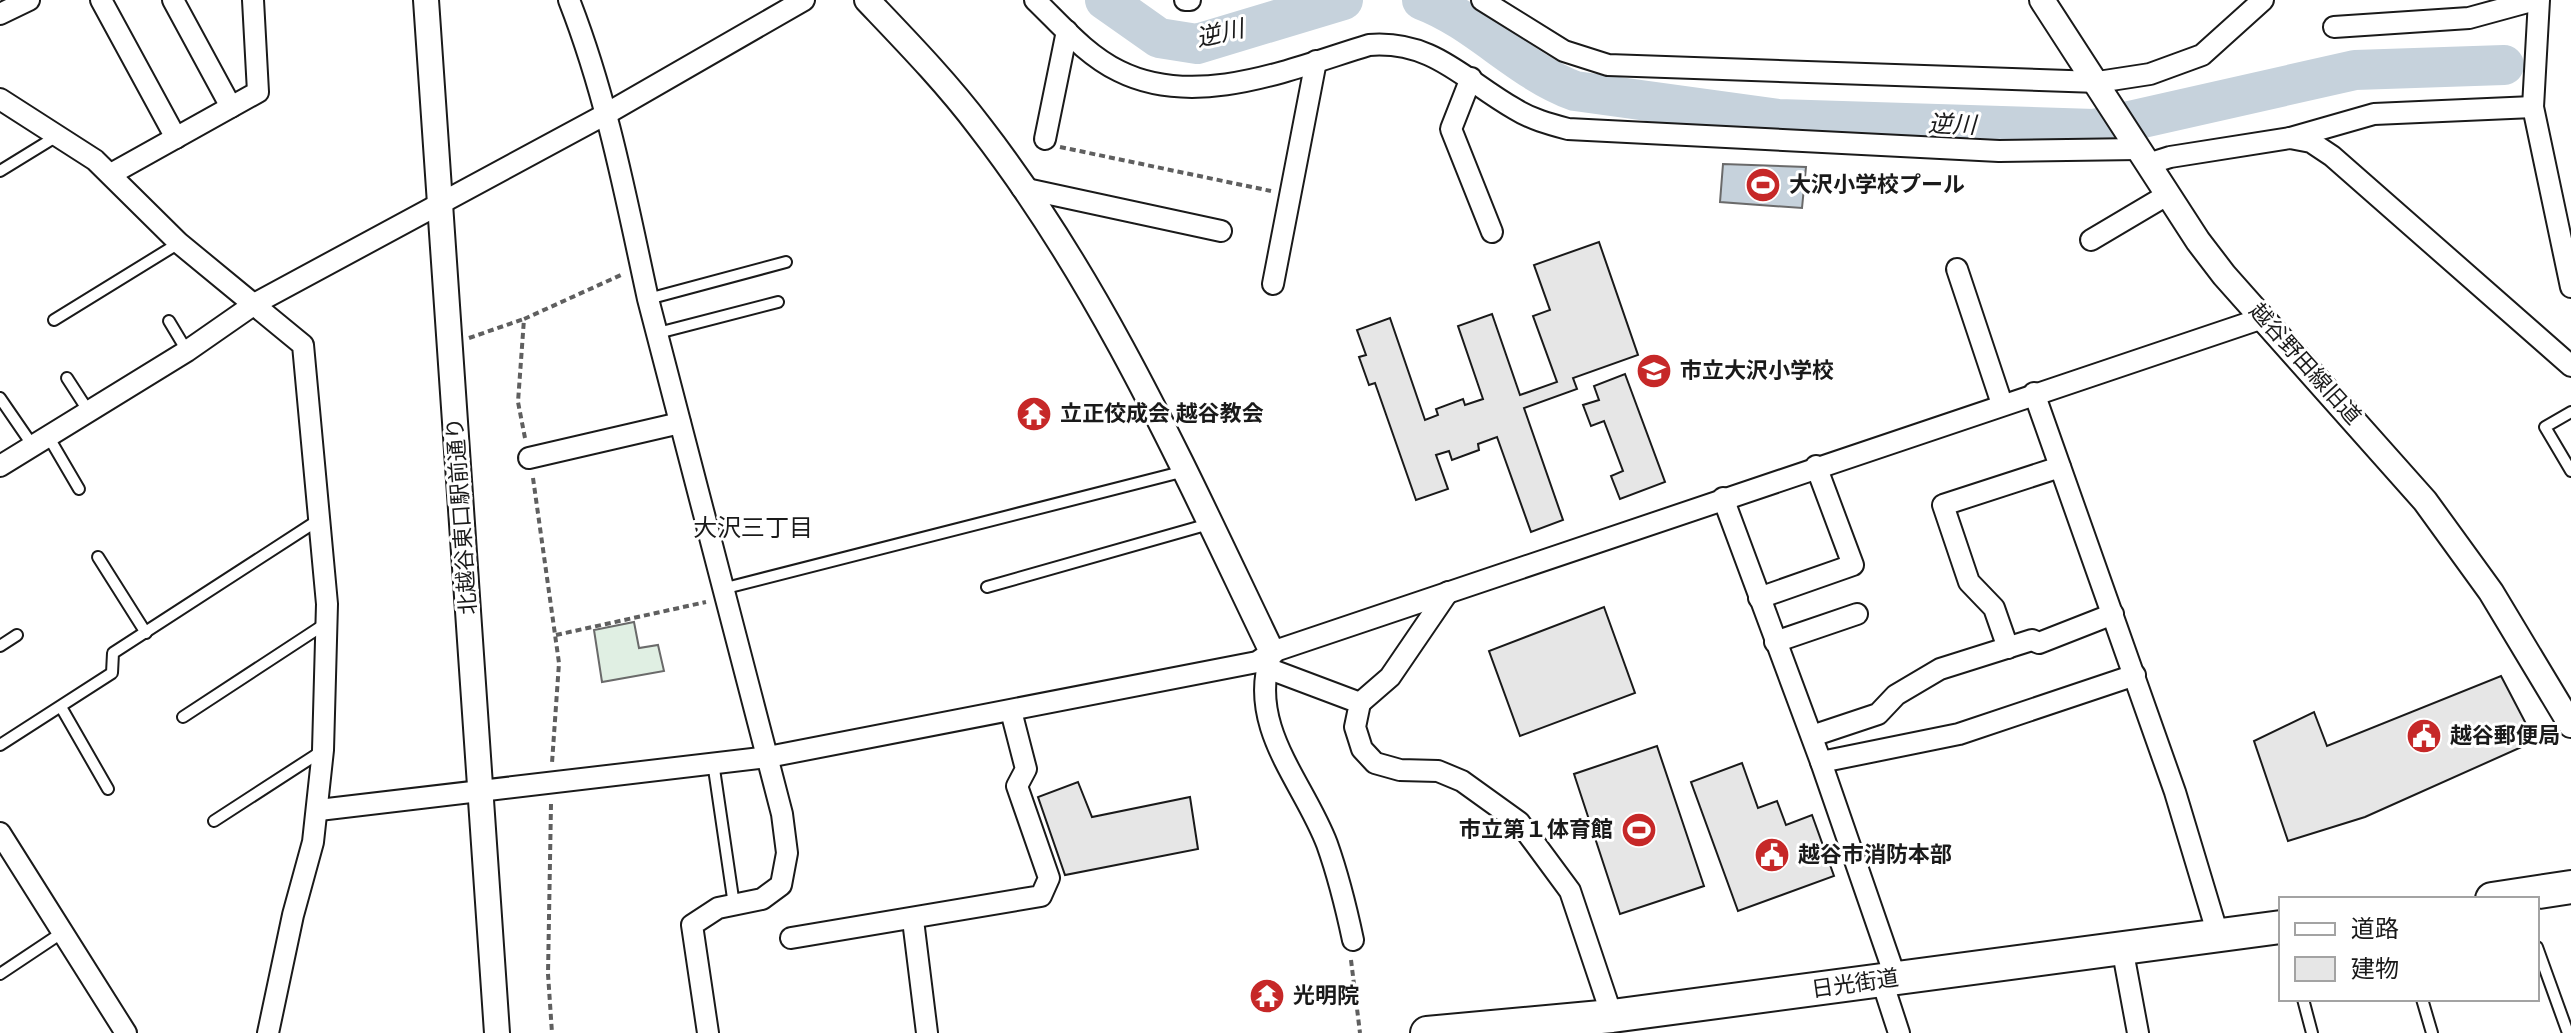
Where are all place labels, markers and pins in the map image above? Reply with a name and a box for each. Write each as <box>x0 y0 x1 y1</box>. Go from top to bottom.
sports icon: 大沢小学校プール <box>1744 166 1782 204</box>
place label: 大沢小学校プール <box>1789 172 1965 198</box>
school or university icon: 市立大沢小学校 <box>1635 352 1673 390</box>
place label: 市立大沢小学校 <box>1680 358 1834 384</box>
temple icon: 立正佼成会 越谷教会 <box>1015 395 1053 433</box>
place label: 立正佼成会 越谷教会 <box>1060 401 1264 427</box>
public building icon: 越谷郵便局 <box>2405 717 2443 755</box>
place label: 越谷郵便局 <box>2450 723 2560 749</box>
sports icon: 市立第１体育館 <box>1620 811 1658 849</box>
place label: 市立第１体育館 <box>1459 817 1613 843</box>
public building icon: 越谷市消防本部 <box>1753 836 1791 874</box>
place label: 越谷市消防本部 <box>1798 842 1952 868</box>
temple icon: 光明院 <box>1248 977 1286 1015</box>
place label: 光明院 <box>1293 983 1359 1009</box>

